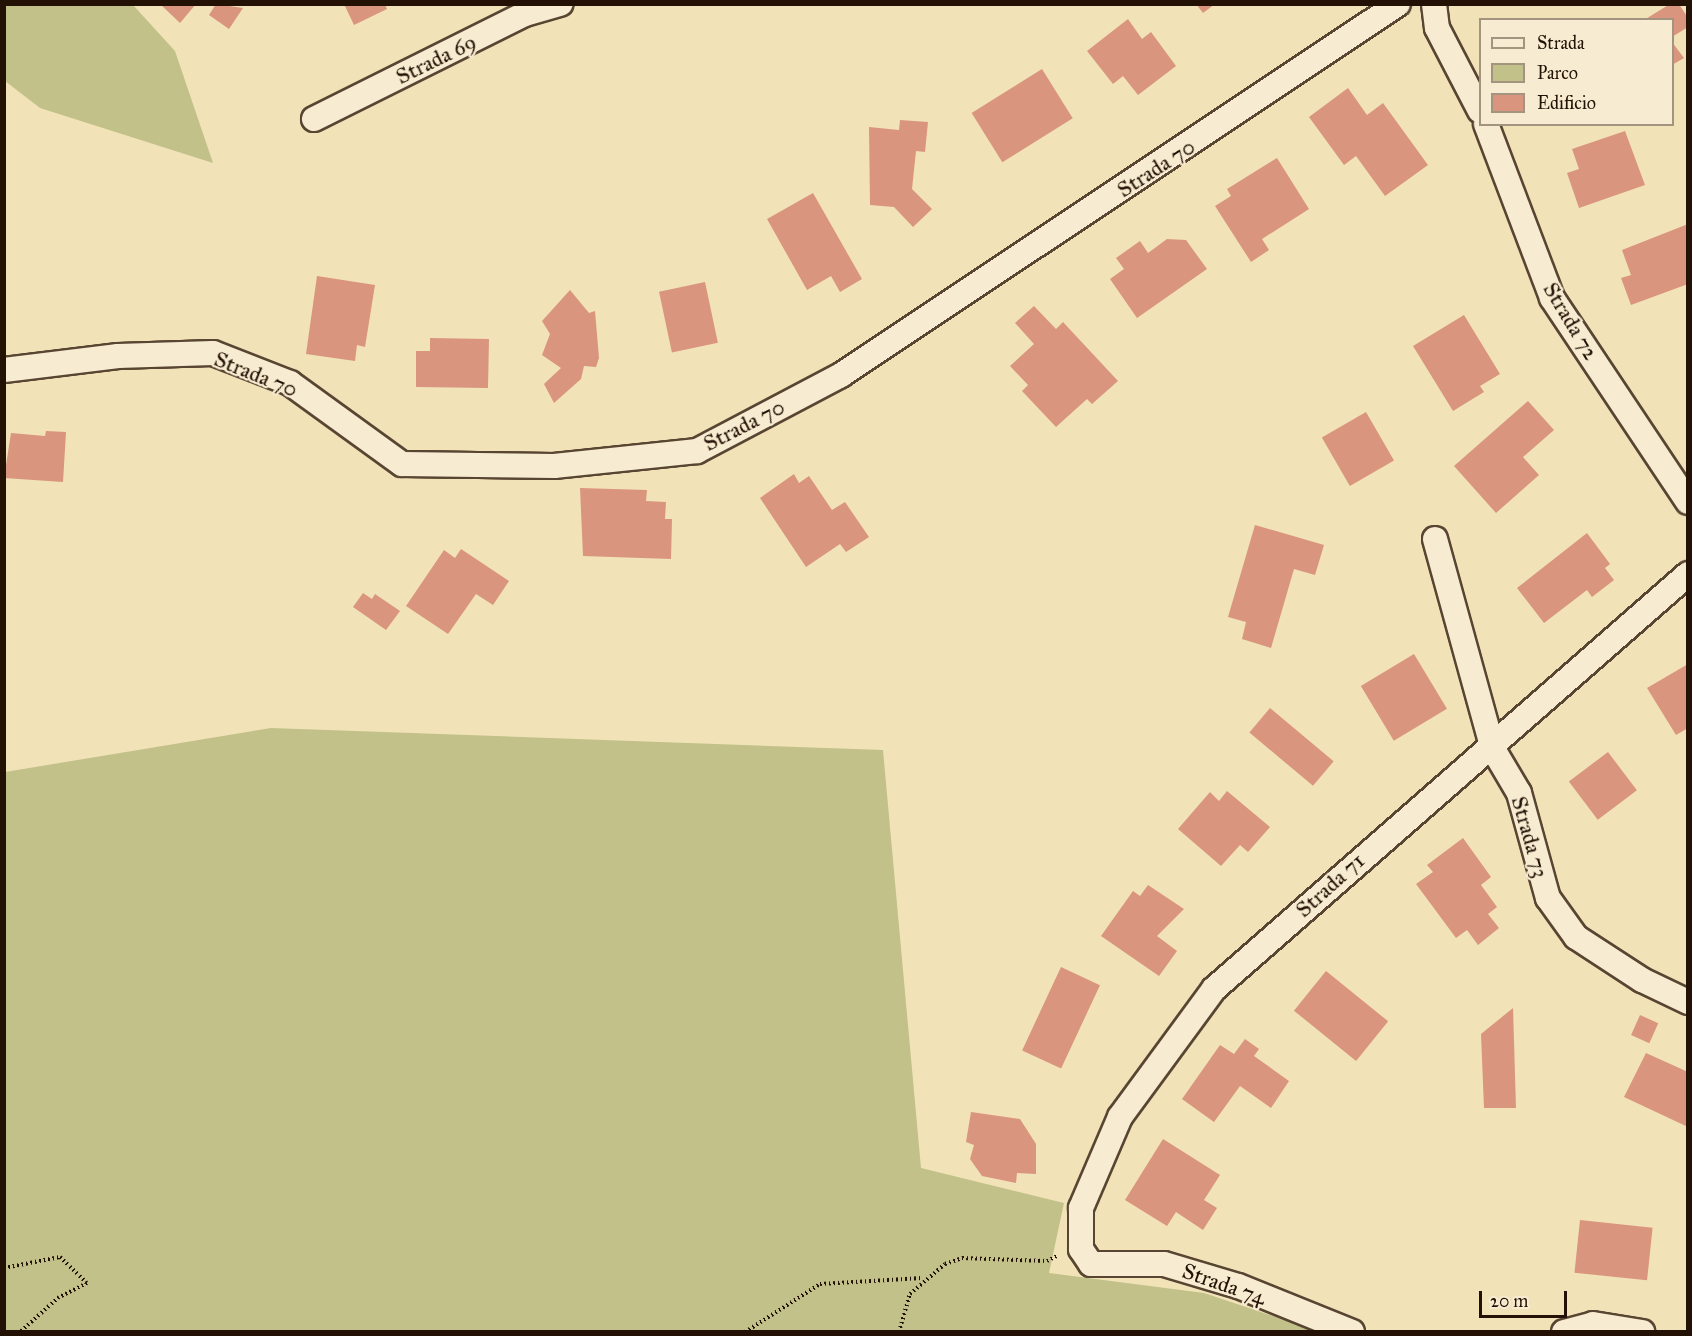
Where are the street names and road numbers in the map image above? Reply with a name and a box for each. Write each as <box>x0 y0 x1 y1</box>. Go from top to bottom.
street label: Strada 69 <box>391 28 481 90</box>
street label: Strada 70 <box>1112 133 1200 203</box>
street label: Strada 72 <box>1538 277 1604 365</box>
street label: Strada 70 <box>210 345 302 403</box>
street label: Strada 70 <box>699 393 789 457</box>
street label: Strada 73 <box>1506 793 1554 881</box>
street label: Strada 71 <box>1290 847 1370 923</box>
street label: Strada 74 <box>1179 1257 1269 1311</box>

